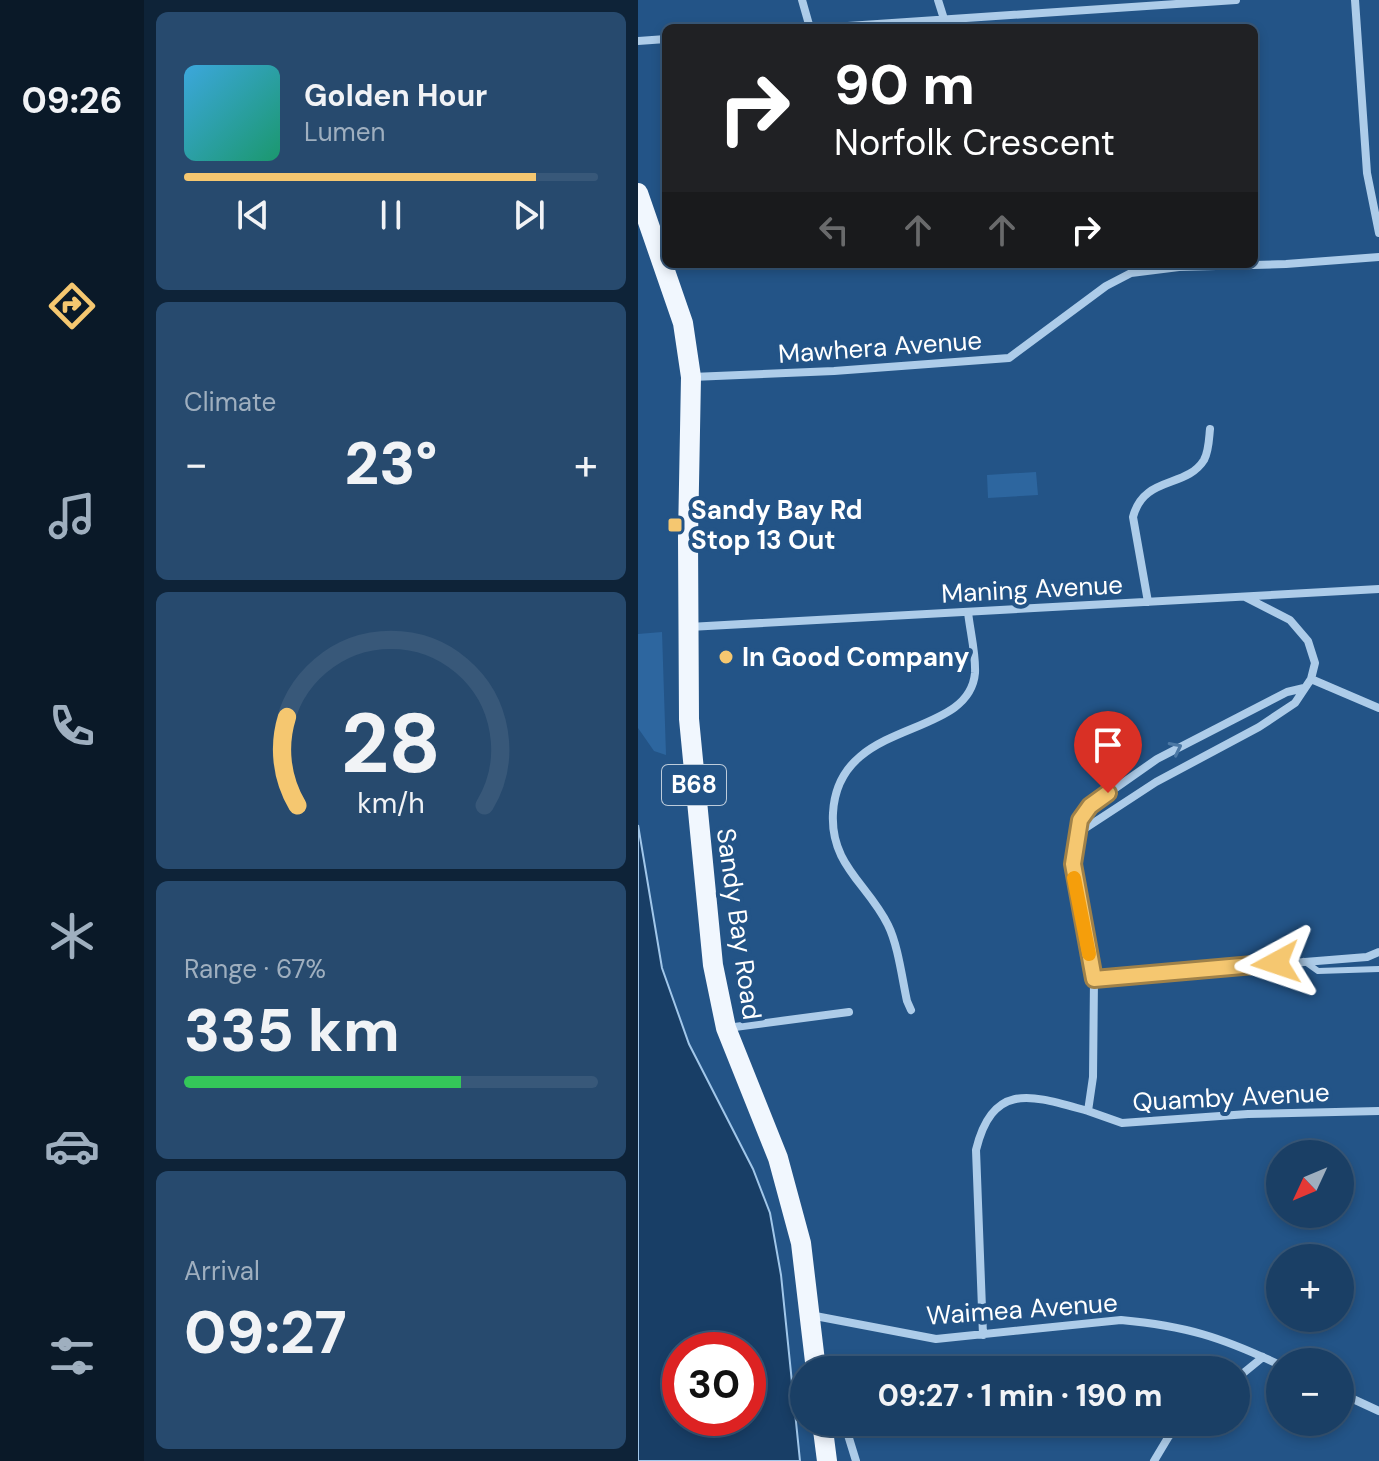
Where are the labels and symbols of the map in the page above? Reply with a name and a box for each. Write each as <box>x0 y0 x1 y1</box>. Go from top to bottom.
street label: Mawhera Avenue <box>777 323 983 371</box>
place label: Sandy Bay Rd Stop 13 Out <box>691 493 863 557</box>
marker: Sandy Bay Rd Stop 13 Out <box>666 516 684 534</box>
street label: Maning Avenue <box>940 567 1124 611</box>
place label: In Good Company <box>742 640 970 674</box>
marker: In Good Company <box>717 648 735 666</box>
pin <box>1074 711 1142 793</box>
one-way arrow <box>1168 743 1183 758</box>
road number: B68 <box>662 765 726 805</box>
street label: Sandy Bay Road <box>709 826 769 1022</box>
position arrow <box>1234 921 1318 1005</box>
street label: Quamby Avenue <box>1132 1075 1330 1119</box>
north arrow <box>1266 1140 1354 1228</box>
street label: Waimea Avenue <box>925 1285 1119 1333</box>
speed limit sign: 30 <box>662 1332 766 1436</box>

